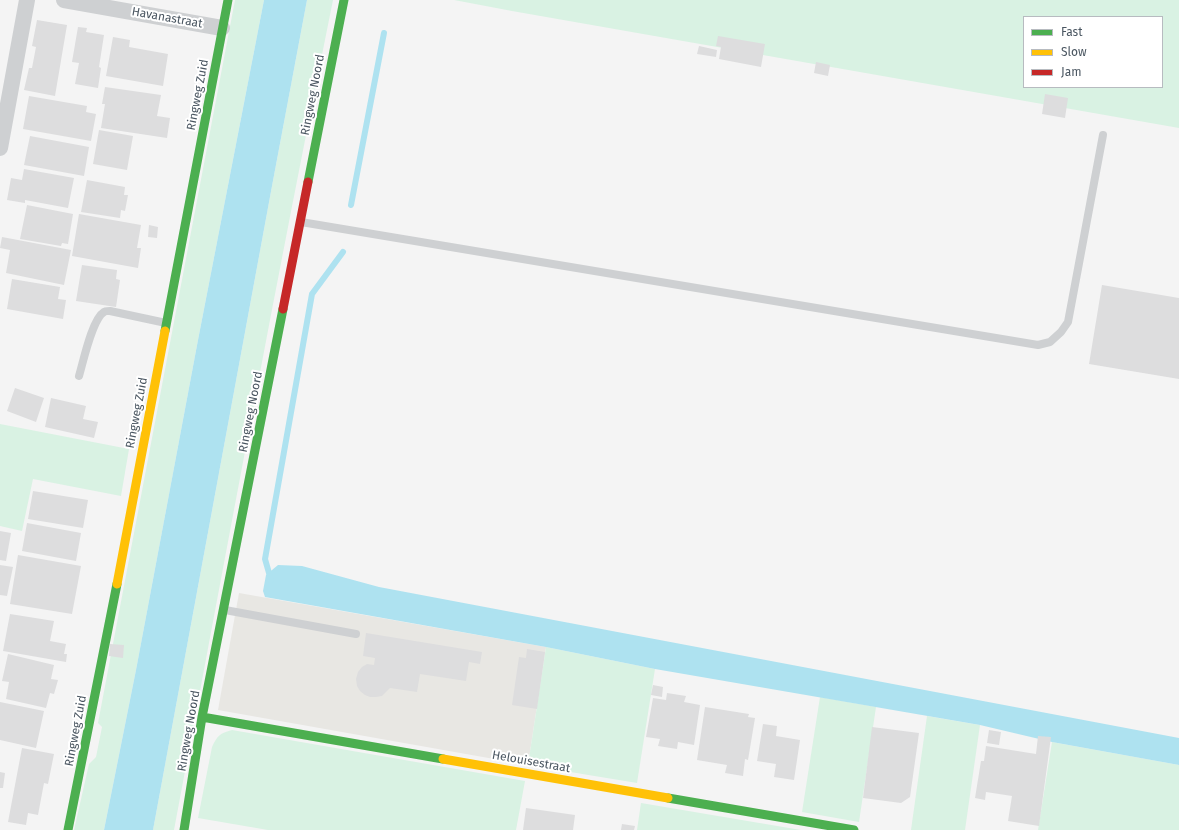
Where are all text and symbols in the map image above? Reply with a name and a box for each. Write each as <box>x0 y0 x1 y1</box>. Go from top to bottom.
street label: Havanastraat <box>130 5 204 31</box>
legend <box>1023 16 1163 88</box>
text: Fast <box>1061 25 1083 39</box>
text: Slow <box>1061 45 1087 59</box>
street label: Ringweg Noord <box>298 53 328 137</box>
street label: Ringweg Zuid <box>184 58 212 132</box>
text: Jam <box>1061 65 1081 79</box>
street label: Ringweg Noord <box>236 370 266 454</box>
street label: Ringweg Zuid <box>123 376 151 450</box>
street label: Ringweg Noord <box>175 689 203 773</box>
street label: Ringweg Zuid <box>62 694 90 768</box>
street label: Helouisestraat <box>491 748 571 776</box>

